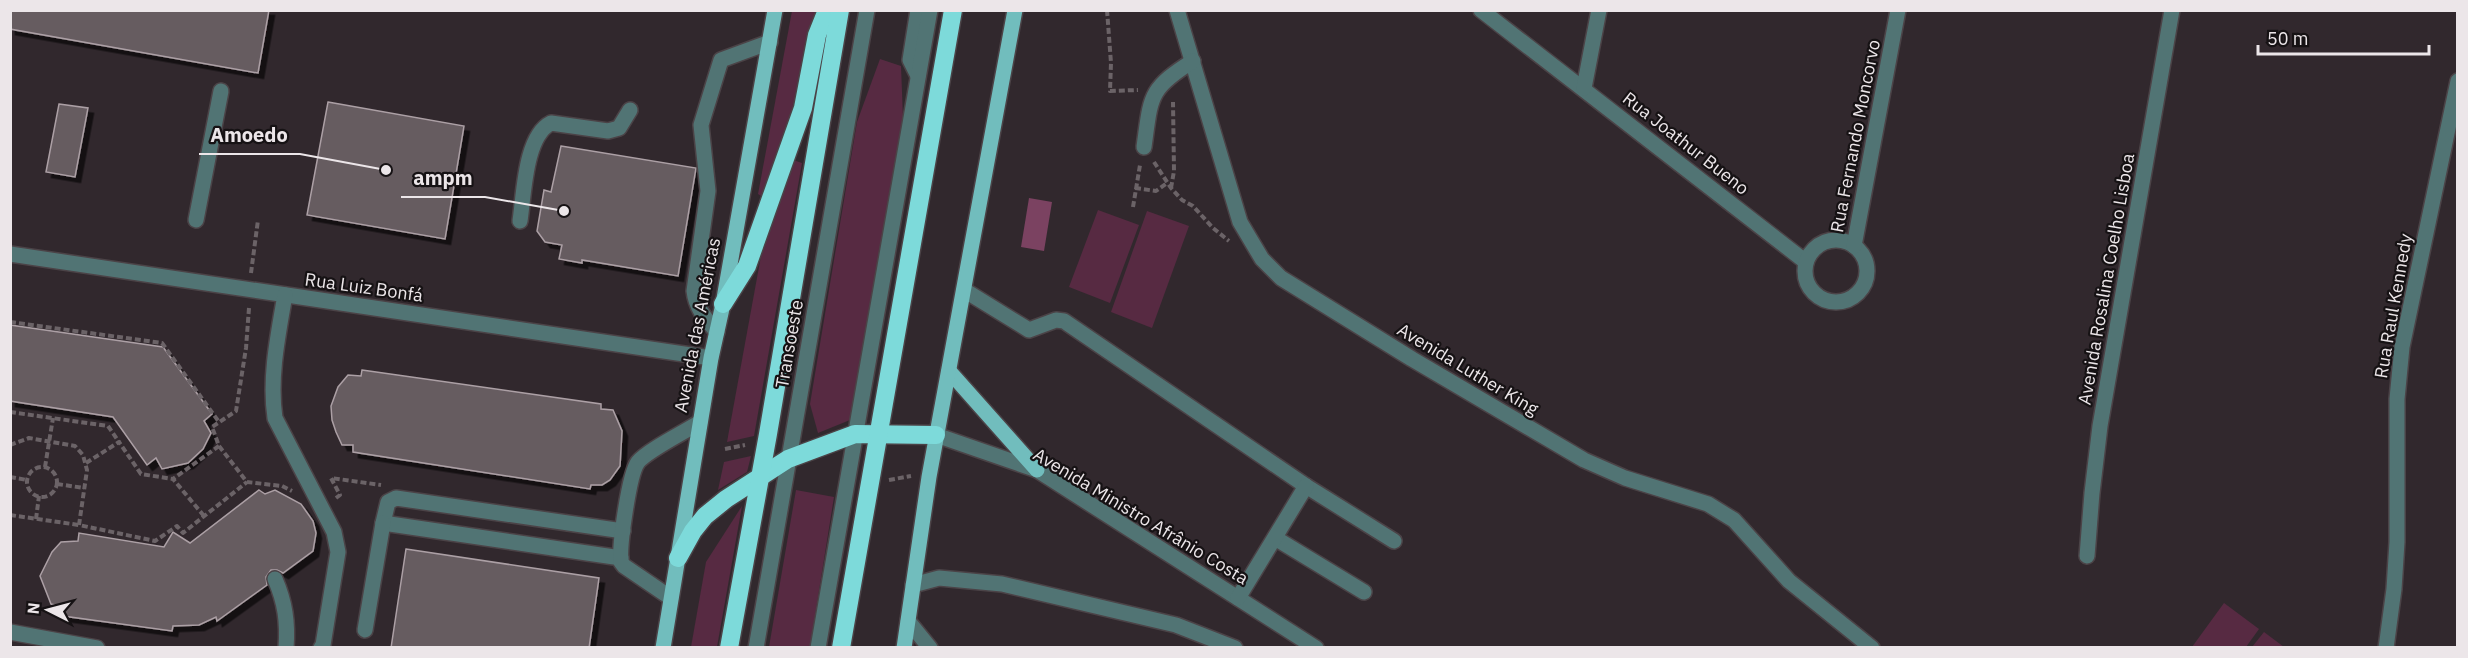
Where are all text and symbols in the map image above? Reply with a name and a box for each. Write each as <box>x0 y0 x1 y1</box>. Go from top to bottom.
scale bar <box>2258 18 2429 56</box>
text: 50 m <box>2267 27 2309 50</box>
street label: Rua Fernando Moncorvo <box>1825 38 1885 234</box>
street label: Rua Joathur Bueno <box>1618 86 1754 200</box>
callout: Amoedo <box>199 116 300 154</box>
text: Amoedo <box>210 121 288 148</box>
street label: Avenida Rosalina Coelho Lisboa <box>2073 151 2140 407</box>
callout: ampm <box>401 159 485 197</box>
text: ampm <box>413 164 473 191</box>
street label: Rua Raul Kennedy <box>2369 232 2417 380</box>
street label: Avenida das Américas <box>669 236 725 414</box>
street label: Rua Luiz Bonfá <box>303 267 425 307</box>
street label: Transoeste <box>770 298 808 390</box>
street label: Avenida Luther King <box>1393 318 1543 421</box>
street label: Avenida Ministro Afrânio Costa <box>1029 443 1253 590</box>
north arrow <box>18 580 78 640</box>
text: N <box>23 602 44 615</box>

